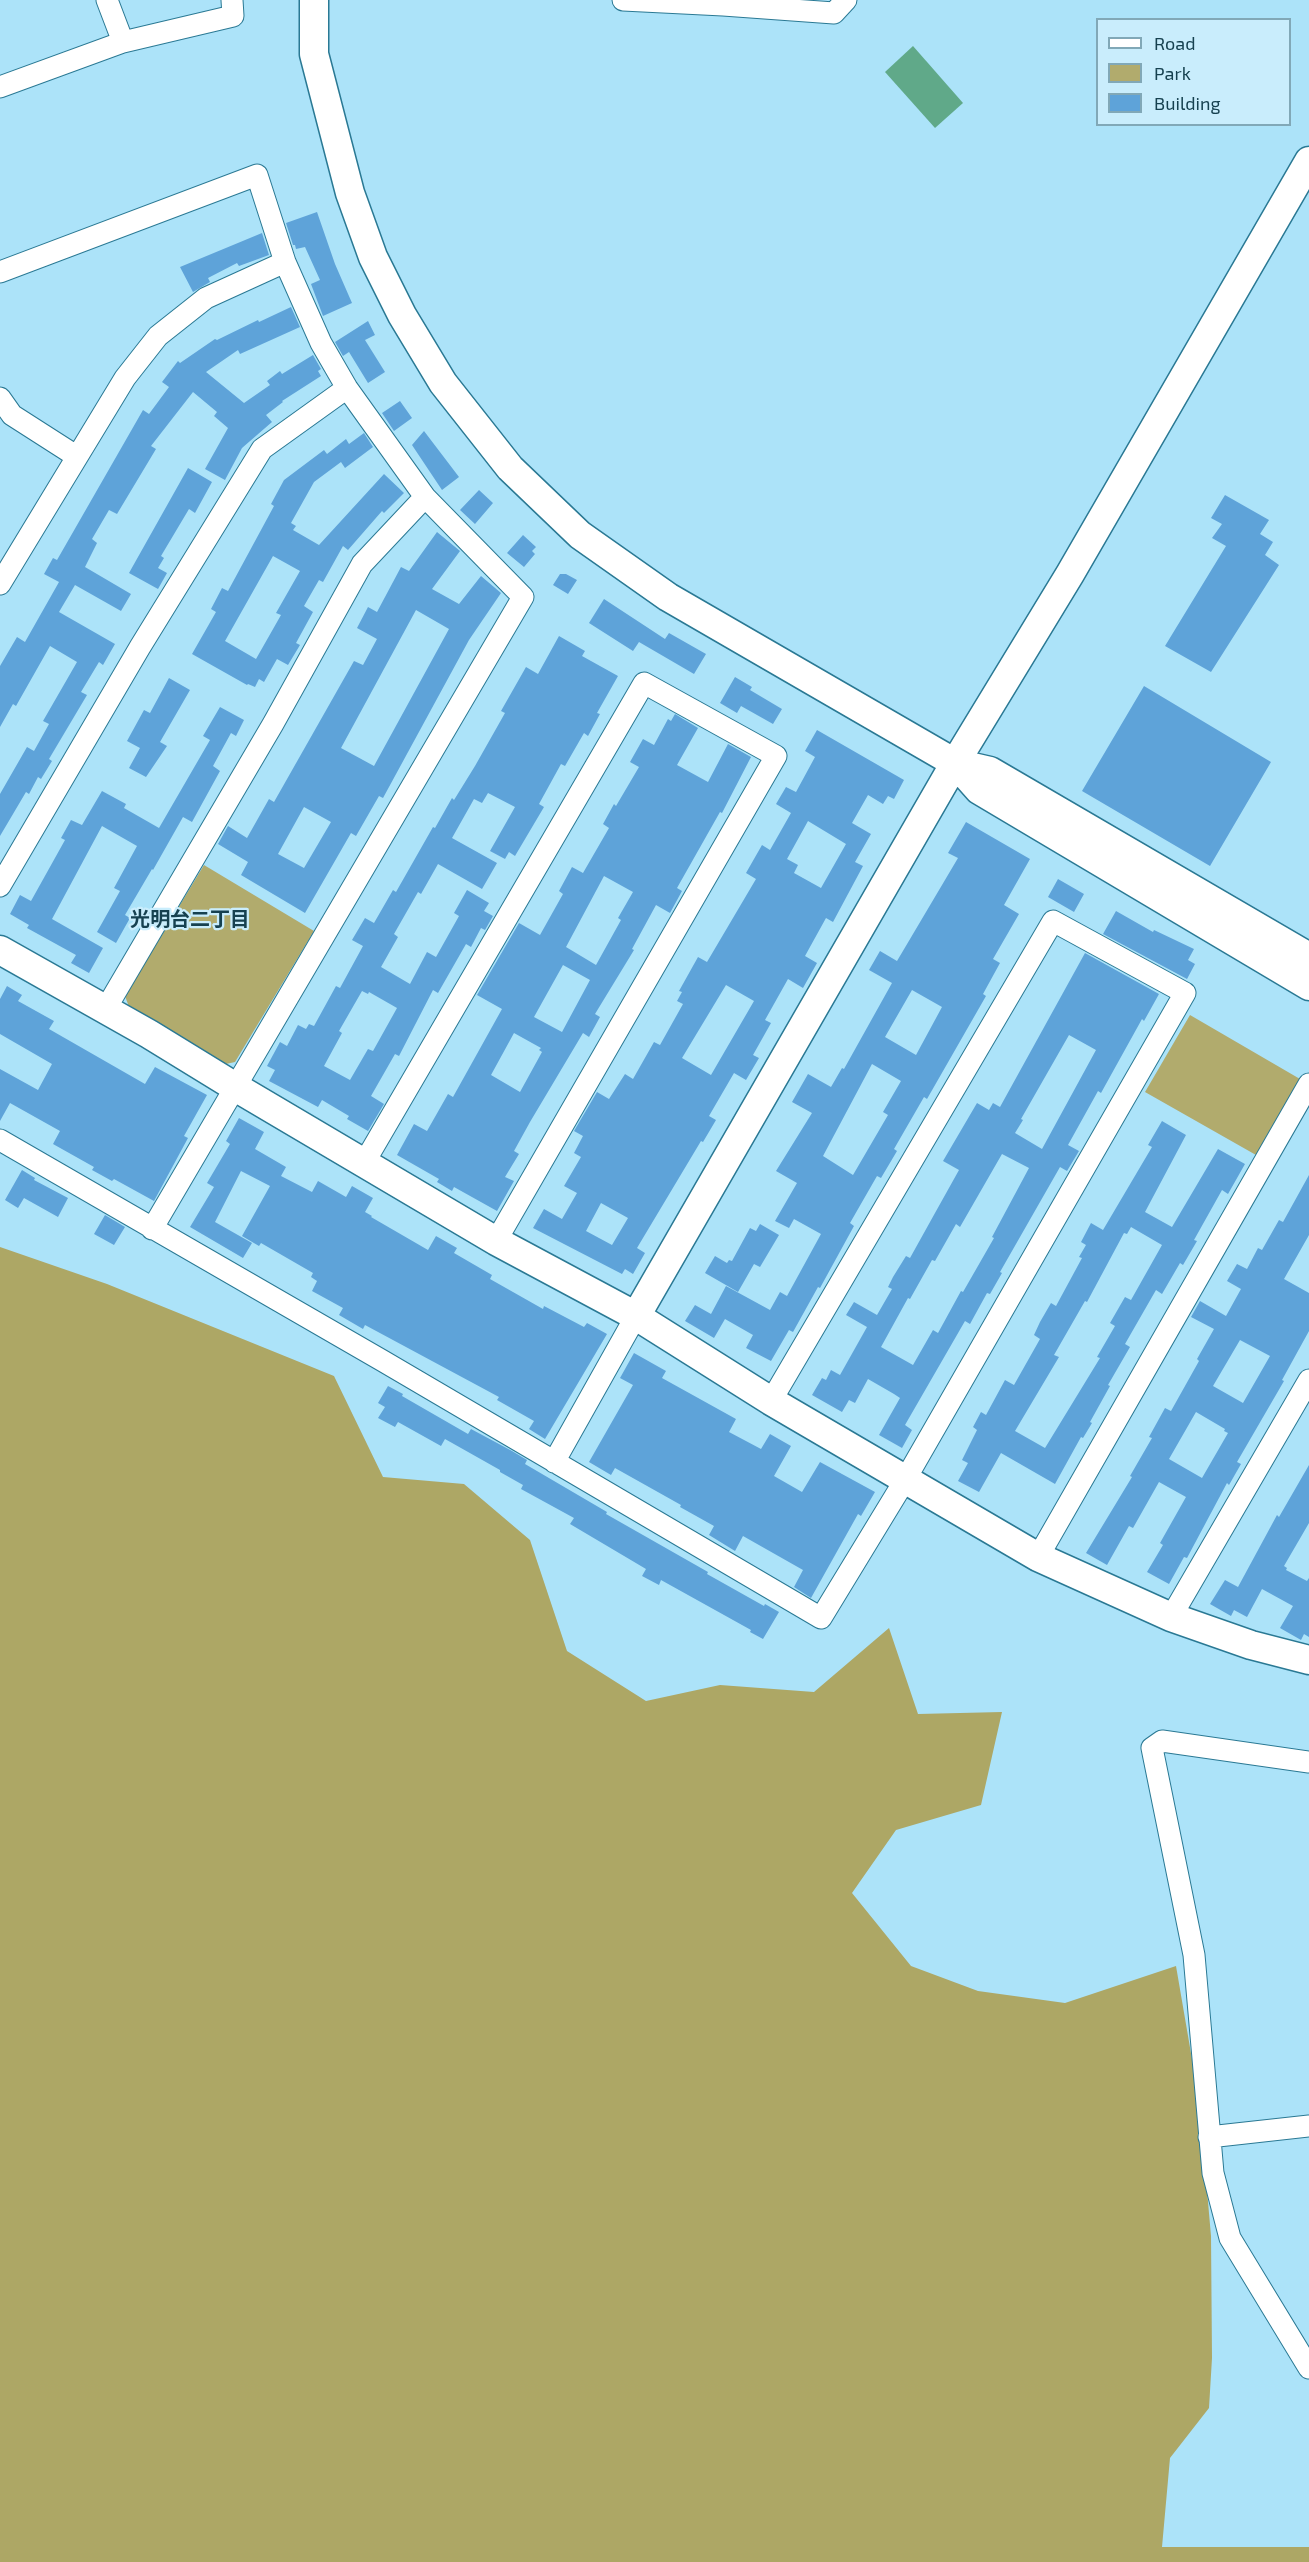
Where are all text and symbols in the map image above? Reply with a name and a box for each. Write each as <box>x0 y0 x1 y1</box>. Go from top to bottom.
legend <box>1096 18 1291 126</box>
text: Road <box>1154 32 1195 54</box>
text: Park <box>1154 62 1191 84</box>
text: Building <box>1154 92 1221 114</box>
district label: 光明台二丁目 <box>130 907 250 931</box>

